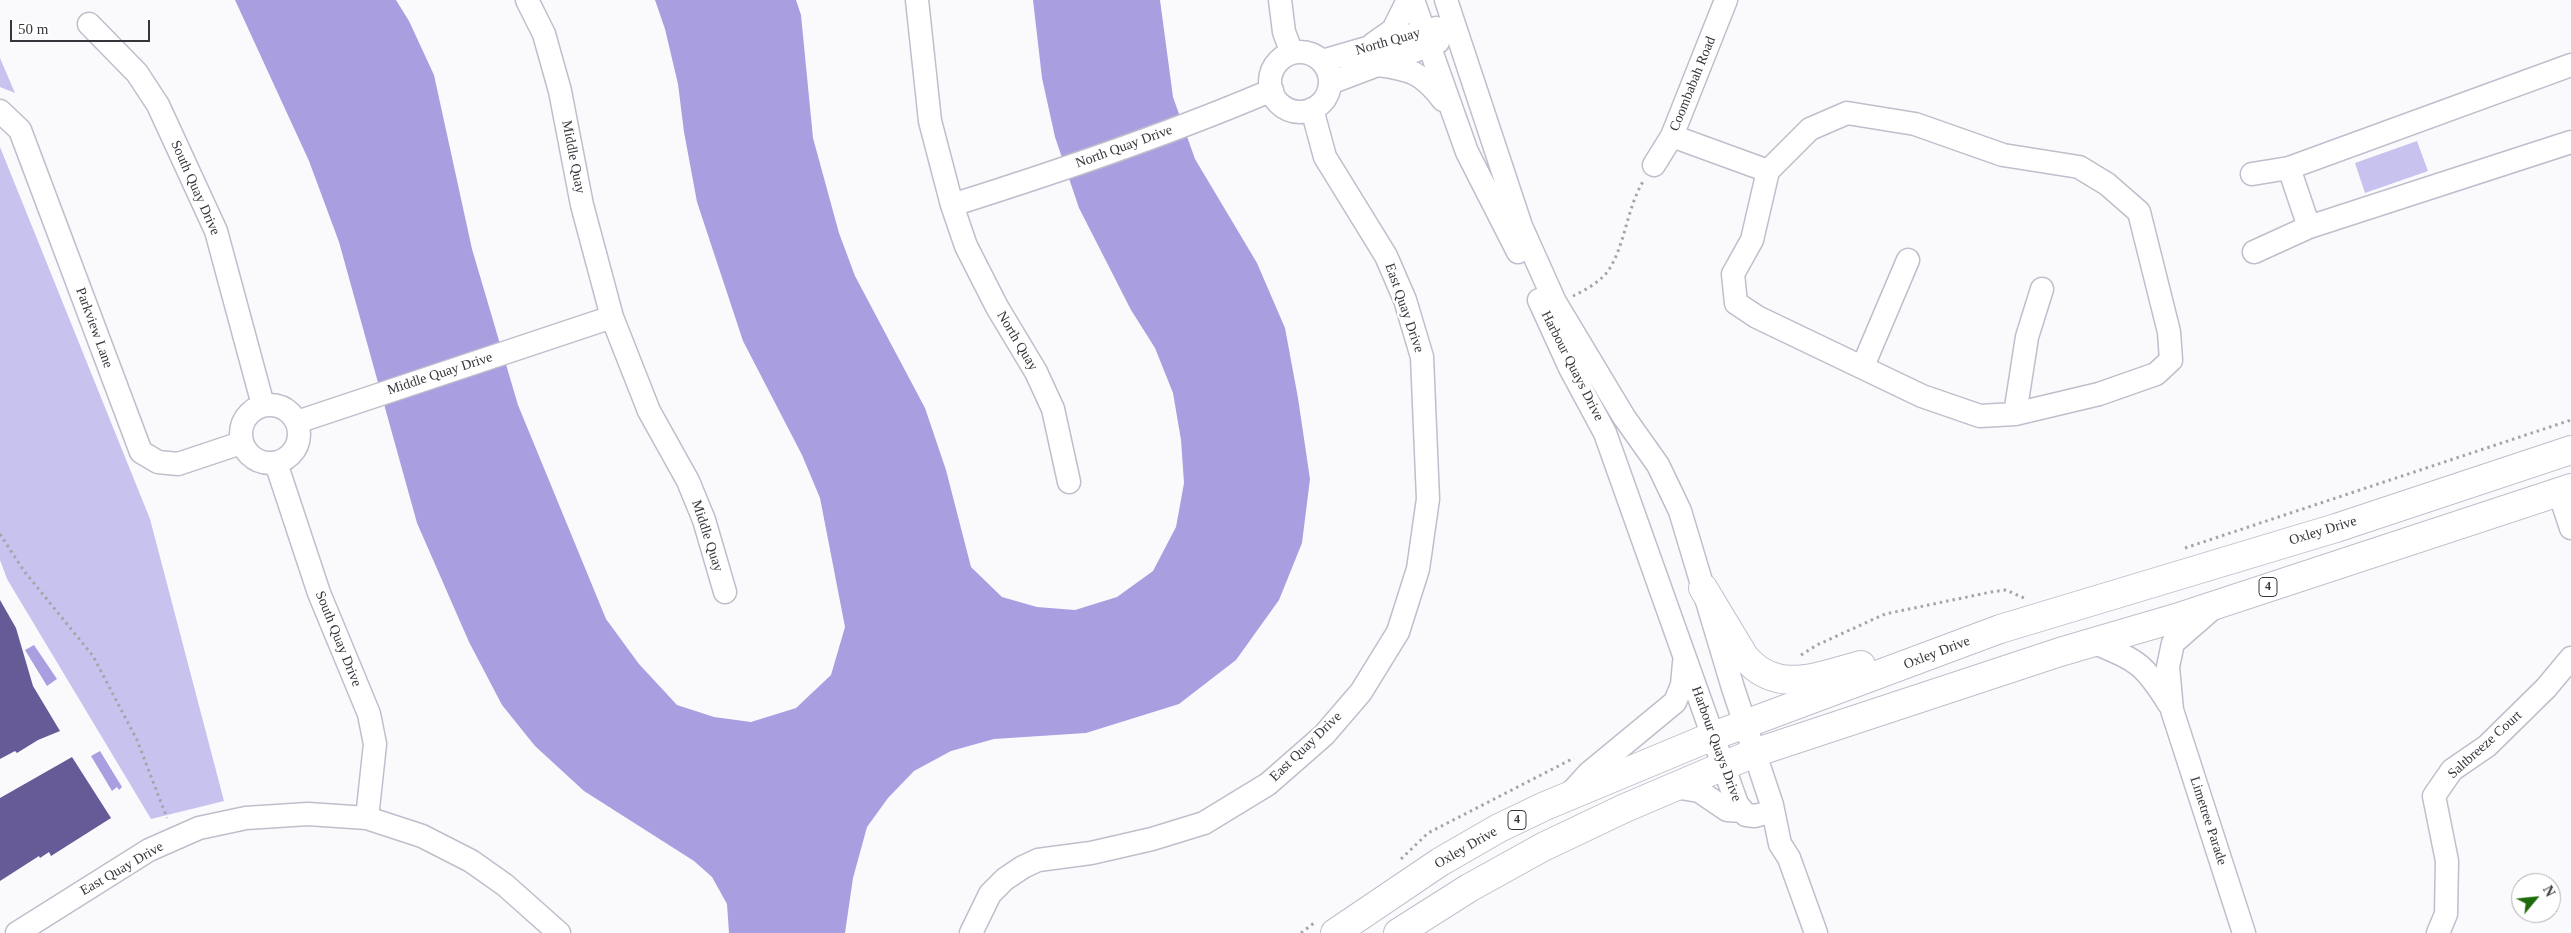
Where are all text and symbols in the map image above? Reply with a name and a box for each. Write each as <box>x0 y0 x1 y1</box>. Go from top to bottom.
scale bar <box>12 10 152 42</box>
text: 50 m <box>18 21 48 37</box>
street label: North Quay <box>1354 25 1422 59</box>
street label: Coombabah Road <box>1666 34 1720 134</box>
street label: Middle Quay <box>558 119 588 195</box>
street label: North Quay Drive <box>1073 122 1175 172</box>
street label: South Quay Drive <box>167 138 223 238</box>
street label: East Quay Drive <box>1381 261 1427 355</box>
street label: Parkview Lane <box>72 285 116 371</box>
street label: North Quay <box>993 308 1041 374</box>
street label: Harbour Quays Drive <box>1537 308 1607 424</box>
street label: Middle Quay Drive <box>385 349 495 399</box>
street label: Middle Quay <box>688 498 726 574</box>
street label: Oxley Drive <box>2287 513 2359 549</box>
road number: 4 <box>2259 578 2277 596</box>
street label: South Quay Drive <box>311 589 365 689</box>
street label: Oxley Drive <box>1902 633 1972 673</box>
street label: Harbour Quays Drive <box>1687 684 1745 804</box>
street label: Saltbreeze Court <box>2445 707 2525 783</box>
street label: East Quay Drive <box>1267 709 1345 785</box>
street label: Limetree Parade <box>2186 775 2230 867</box>
road number: 4 <box>1508 810 1526 830</box>
street label: Oxley Drive <box>1432 823 1500 873</box>
street label: East Quay Drive <box>77 838 167 900</box>
north arrow <box>2511 873 2561 923</box>
text: N <box>2540 883 2558 899</box>

